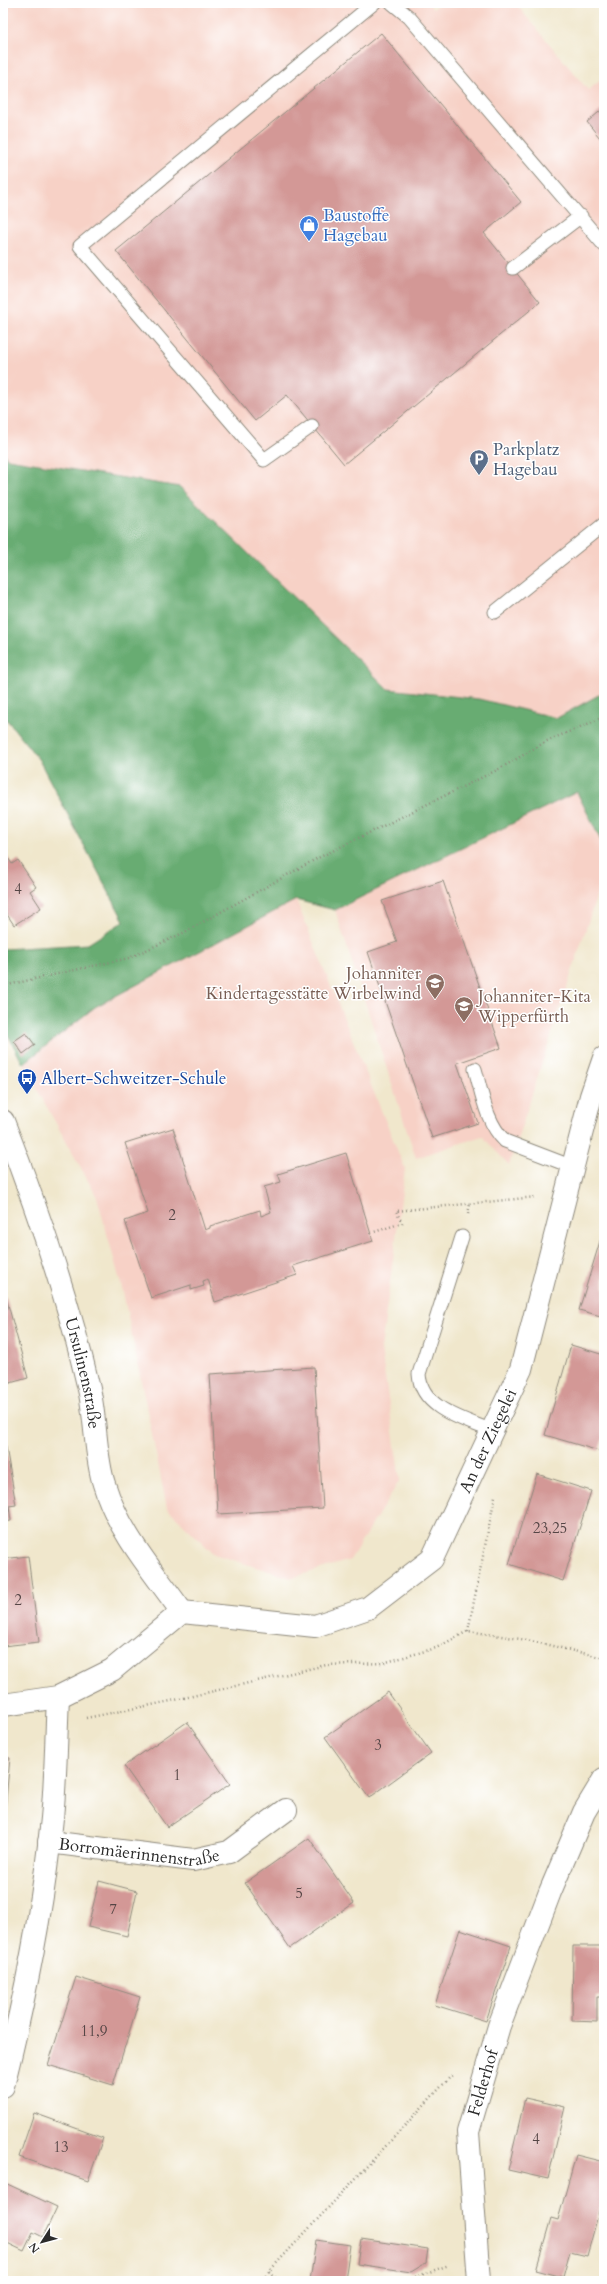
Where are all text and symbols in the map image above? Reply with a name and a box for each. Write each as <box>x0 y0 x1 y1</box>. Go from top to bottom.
place label: Baustoffe Hagebau <box>323 204 389 247</box>
shop icon: Baustoffe Hagebau <box>298 214 320 242</box>
place label: Parkplatz Hagebau <box>493 438 560 481</box>
parking icon: Parkplatz Hagebau <box>468 448 490 476</box>
house number: 4 <box>14 879 22 899</box>
place label: Johanniter Kindertagesstätte Wirbelwind <box>206 962 422 1005</box>
school or university icon: Johanniter Kindertagesstätte Wirbelwind <box>424 972 446 1000</box>
place label: Johanniter-Kita Wipperfürth <box>475 985 591 1028</box>
school or university icon: Johanniter-Kita Wipperfürth <box>453 995 475 1023</box>
bus stop icon: Albert-Schweitzer-Schule <box>16 1067 38 1095</box>
place label: Albert-Schweitzer-Schule <box>41 1067 227 1090</box>
house number: 2 <box>168 1205 176 1225</box>
street label: Ursulinenstraße <box>60 1315 106 1430</box>
street label: An der Ziegelei <box>453 1385 522 1497</box>
house number: 23,25 <box>533 1518 567 1538</box>
house number: 2 <box>14 1590 22 1610</box>
house number: 3 <box>374 1735 382 1755</box>
house number: 1 <box>173 1765 181 1785</box>
street label: Borromäerinnenstraße <box>57 1832 222 1872</box>
house number: 5 <box>295 1883 303 1903</box>
house number: 7 <box>109 1899 117 1919</box>
house number: 11,9 <box>81 2021 108 2041</box>
street label: Felderhof <box>462 2044 504 2119</box>
house number: 4 <box>532 2129 540 2149</box>
house number: 13 <box>53 2137 69 2157</box>
north arrow <box>22 2222 62 2262</box>
text: N <box>25 2239 43 2256</box>

